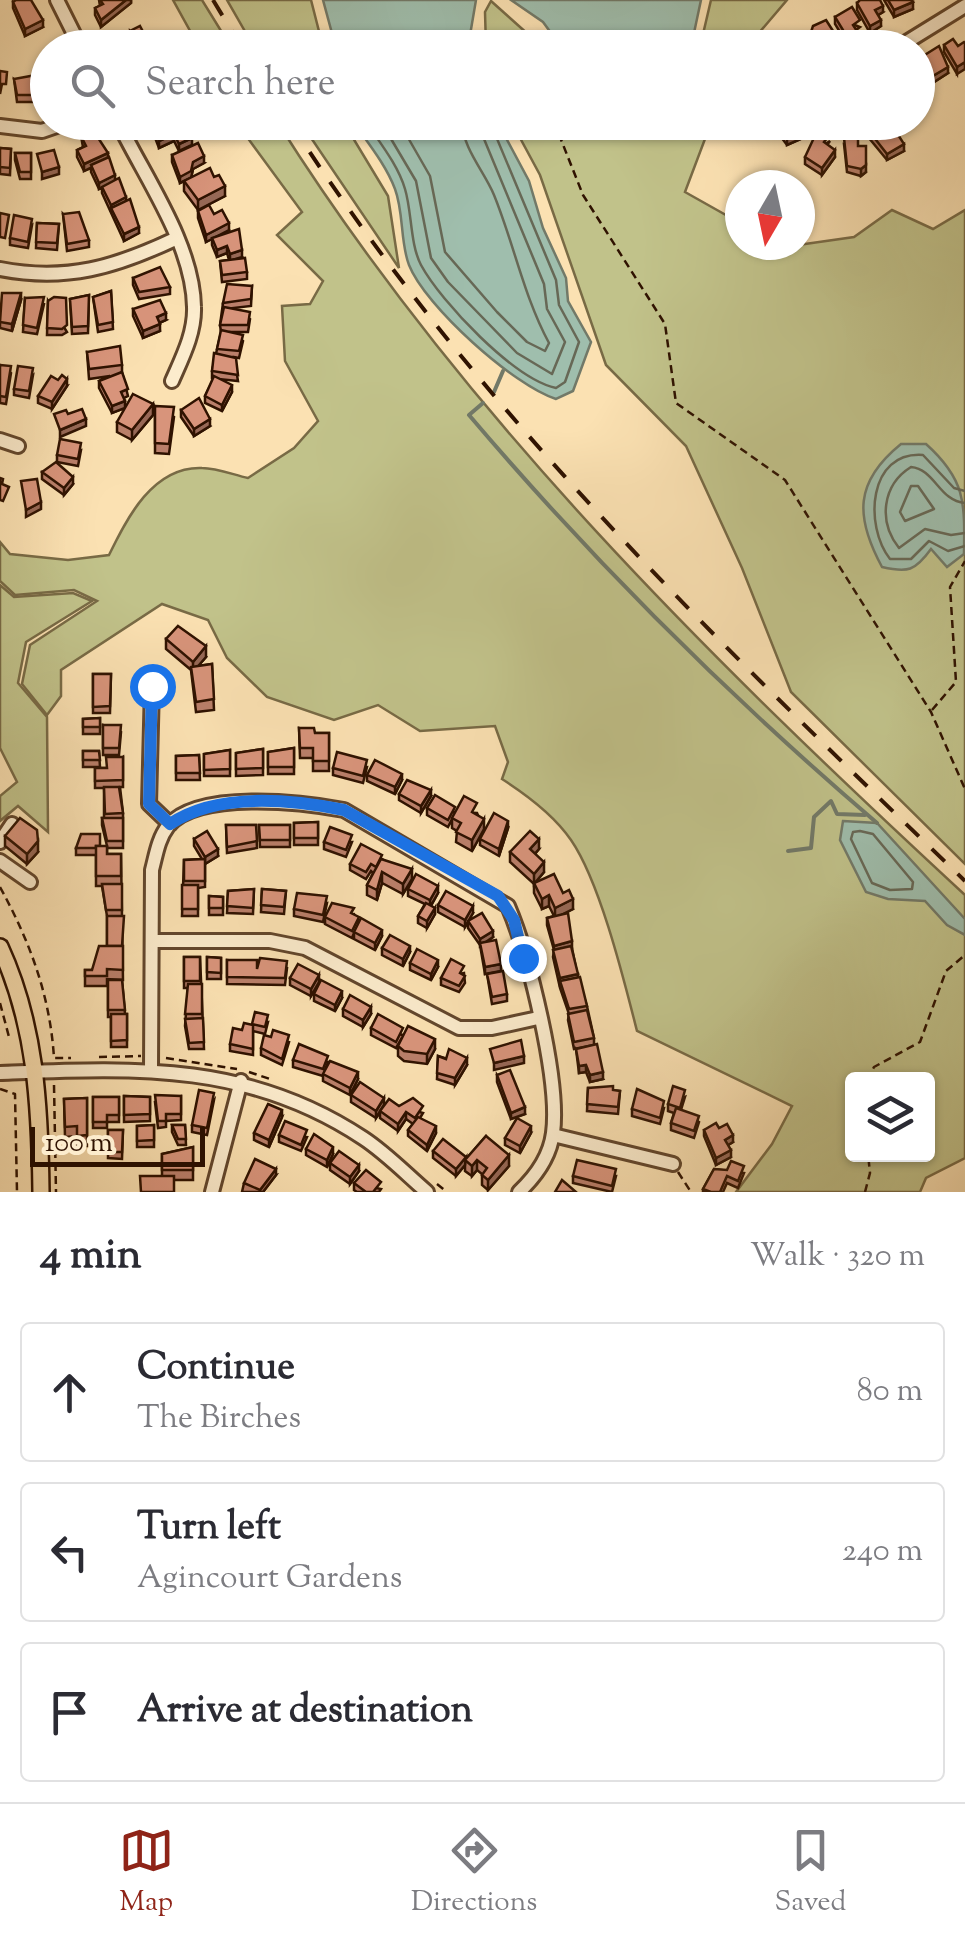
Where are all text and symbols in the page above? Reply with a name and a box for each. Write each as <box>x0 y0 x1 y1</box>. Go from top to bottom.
search box <box>30 30 935 140</box>
icon: search <box>65 58 120 113</box>
text: Search here <box>145 58 336 112</box>
north arrow <box>725 170 815 260</box>
route start <box>130 664 176 710</box>
route end <box>501 936 547 982</box>
map controls <box>845 1072 935 1162</box>
button: layers <box>845 1072 935 1162</box>
scale bar <box>30 1122 205 1166</box>
text: 100 m <box>45 1124 113 1164</box>
text: 4 min <box>40 1227 142 1287</box>
text: Walk · 320 m <box>750 1234 925 1280</box>
text: Continue <box>137 1342 295 1396</box>
icon: ahead <box>42 1365 97 1420</box>
text: 80 m <box>857 1369 923 1415</box>
text: The Birches <box>137 1396 301 1442</box>
text: Turn left <box>137 1502 281 1556</box>
icon: left <box>42 1525 97 1580</box>
text: 240 m <box>842 1529 923 1575</box>
text: Agincourt Gardens <box>137 1556 402 1602</box>
icon: arrive <box>42 1685 97 1740</box>
text: Arrive at destination <box>137 1685 473 1739</box>
tab: Map <box>119 1823 174 1923</box>
tab: Directions <box>411 1823 537 1923</box>
tab: Saved <box>774 1823 846 1923</box>

